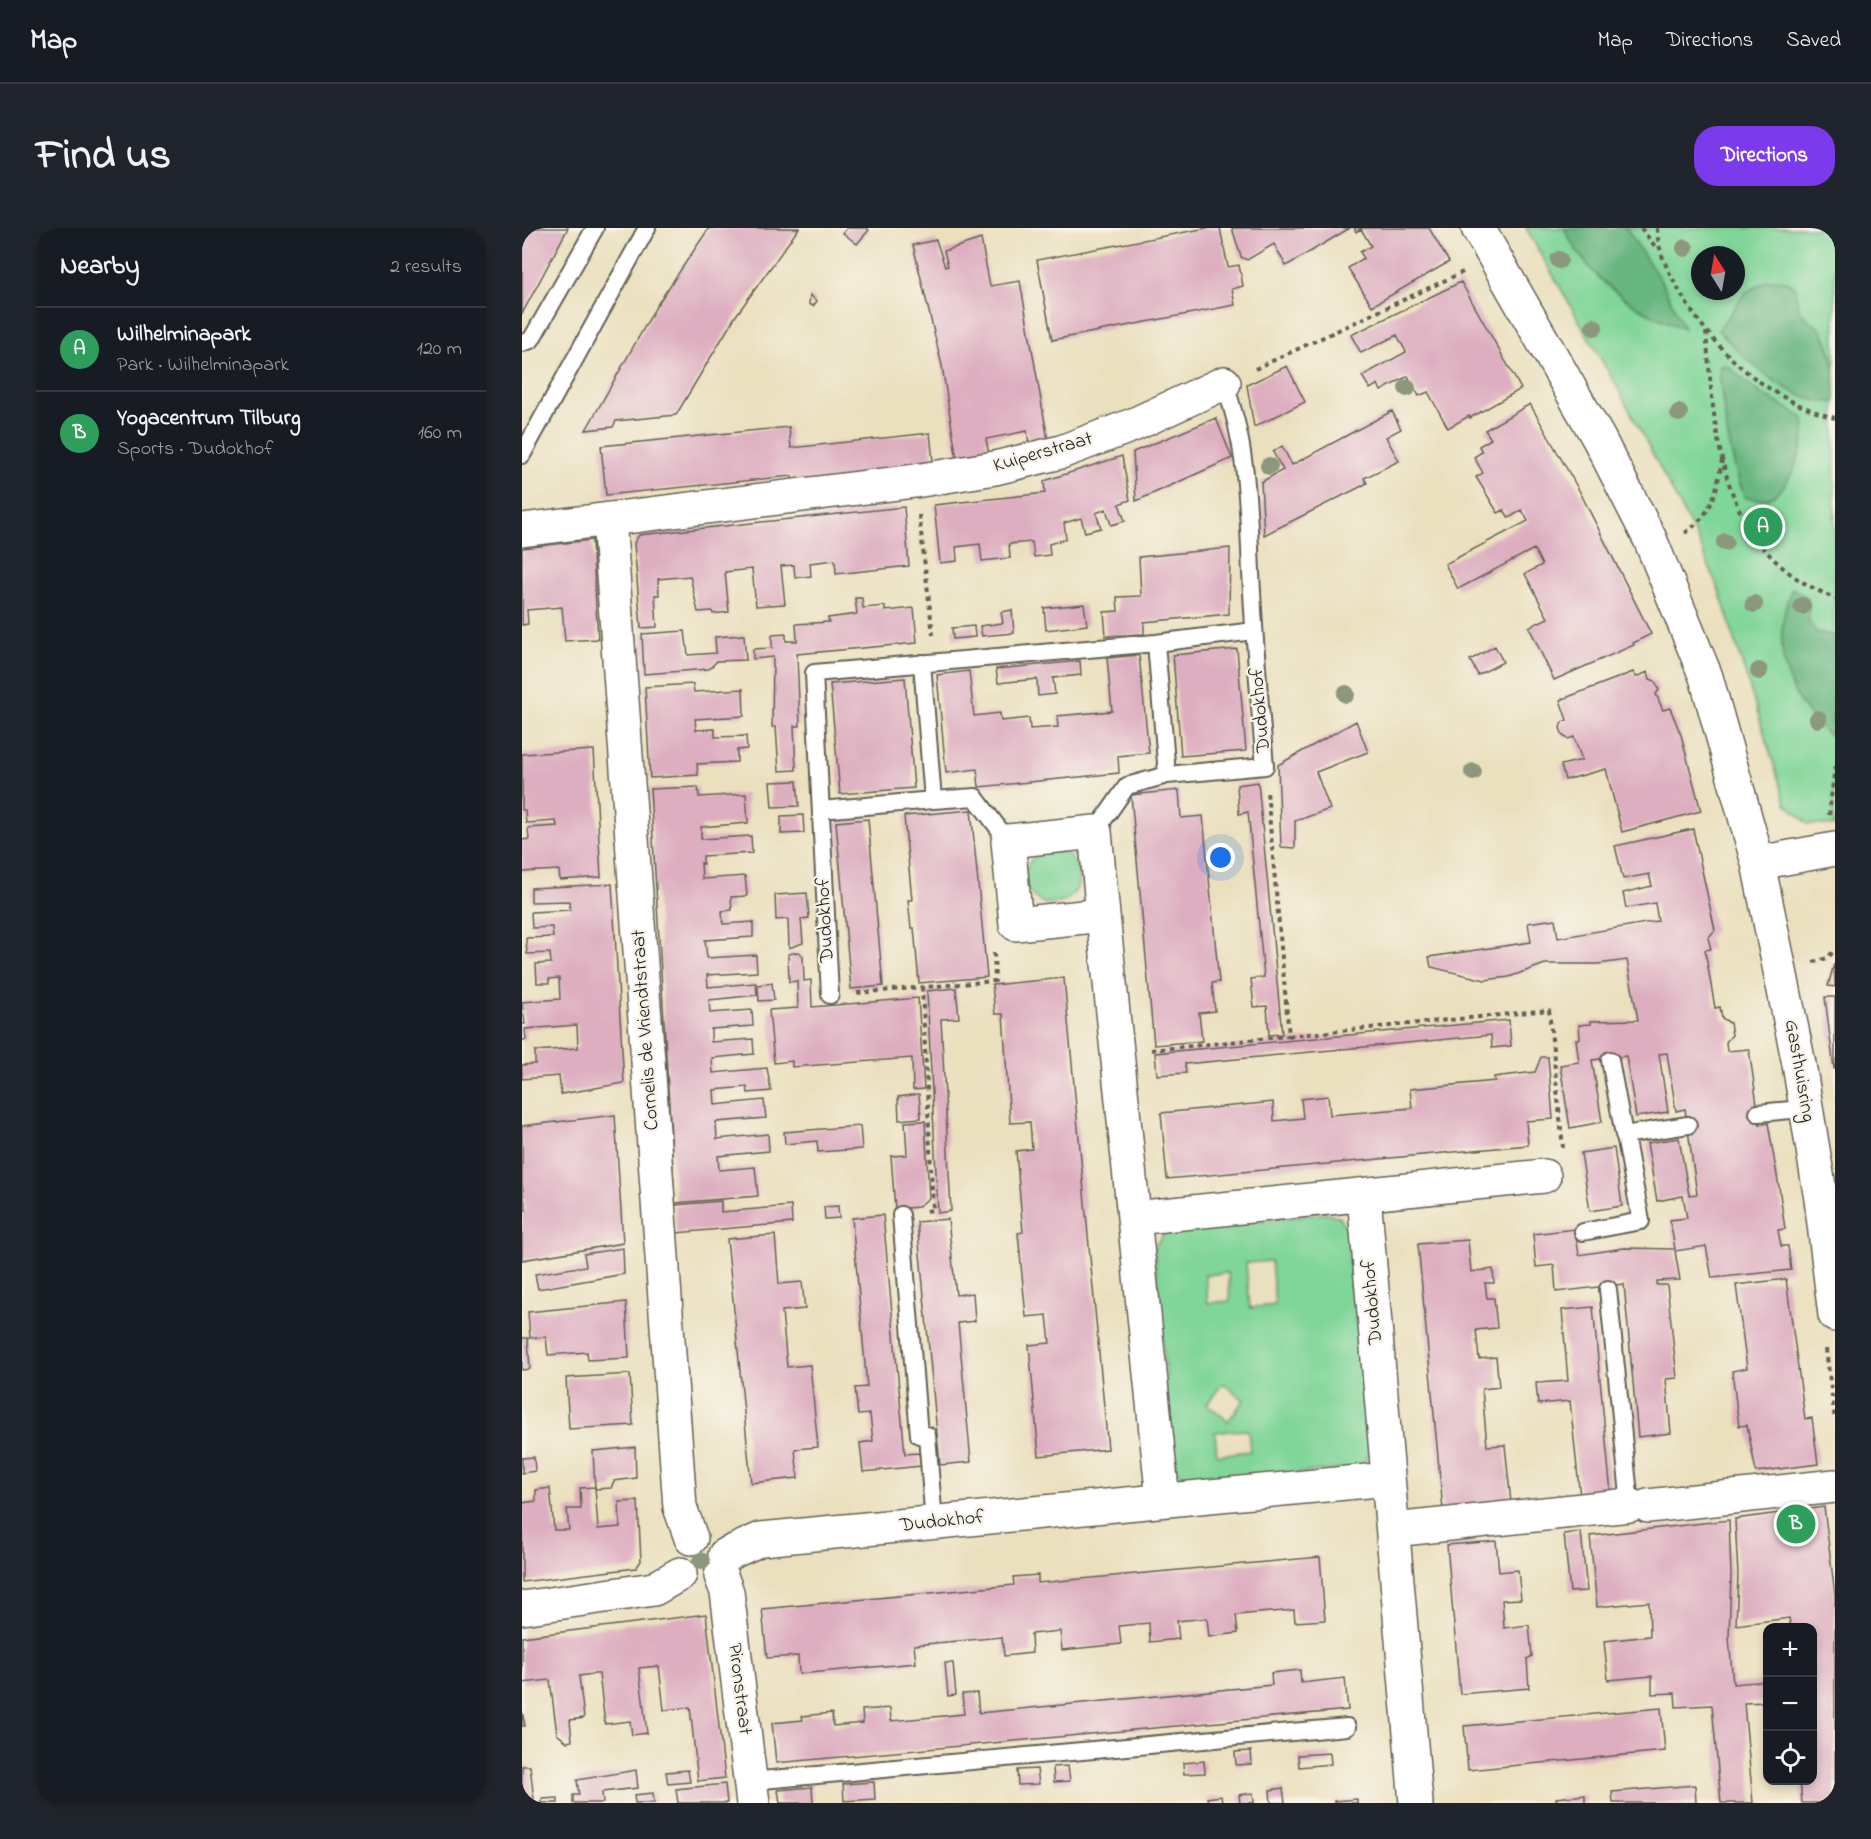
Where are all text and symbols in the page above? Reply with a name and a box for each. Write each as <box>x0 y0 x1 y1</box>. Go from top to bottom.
text: Map <box>30 21 77 62</box>
text: Map <box>1597 26 1633 56</box>
text: Directions <box>1666 26 1753 56</box>
text: Saved <box>1786 26 1841 56</box>
text: Find us <box>36 126 171 187</box>
button: Directions <box>1694 126 1835 186</box>
north arrow <box>1691 246 1745 300</box>
text: Nearby <box>60 248 139 286</box>
text: 2 results <box>390 253 462 282</box>
text: Wilhelminapark <box>117 319 251 351</box>
text: A <box>73 335 86 364</box>
text: 120 m <box>417 335 462 364</box>
text: Park · Wilhelminapark <box>117 351 289 380</box>
text: Yogacentrum Tilburg <box>117 403 301 435</box>
text: B <box>73 419 86 448</box>
text: 160 m <box>418 419 462 448</box>
street label: Kuiperstraat <box>990 425 1096 481</box>
text: Sports · Dudokhof <box>117 435 274 464</box>
pin: A <box>1744 504 1782 550</box>
street label: Dudokhof <box>1243 666 1279 755</box>
your location <box>1206 843 1235 872</box>
street label: Dudokhof <box>809 876 843 964</box>
street label: Cornelis de Vriendtstraat <box>625 928 667 1131</box>
street label: Gasthuisring <box>1775 1017 1822 1125</box>
street label: Dudokhof <box>1355 1258 1391 1347</box>
pin: B <box>1776 1502 1816 1546</box>
street label: Dudokhof <box>897 1503 987 1541</box>
map controls <box>1763 1623 1817 1785</box>
button: + <box>1763 1623 1817 1677</box>
street label: Pironstraat <box>719 1642 759 1737</box>
button: − <box>1763 1677 1817 1731</box>
button: locate <box>1763 1731 1817 1785</box>

